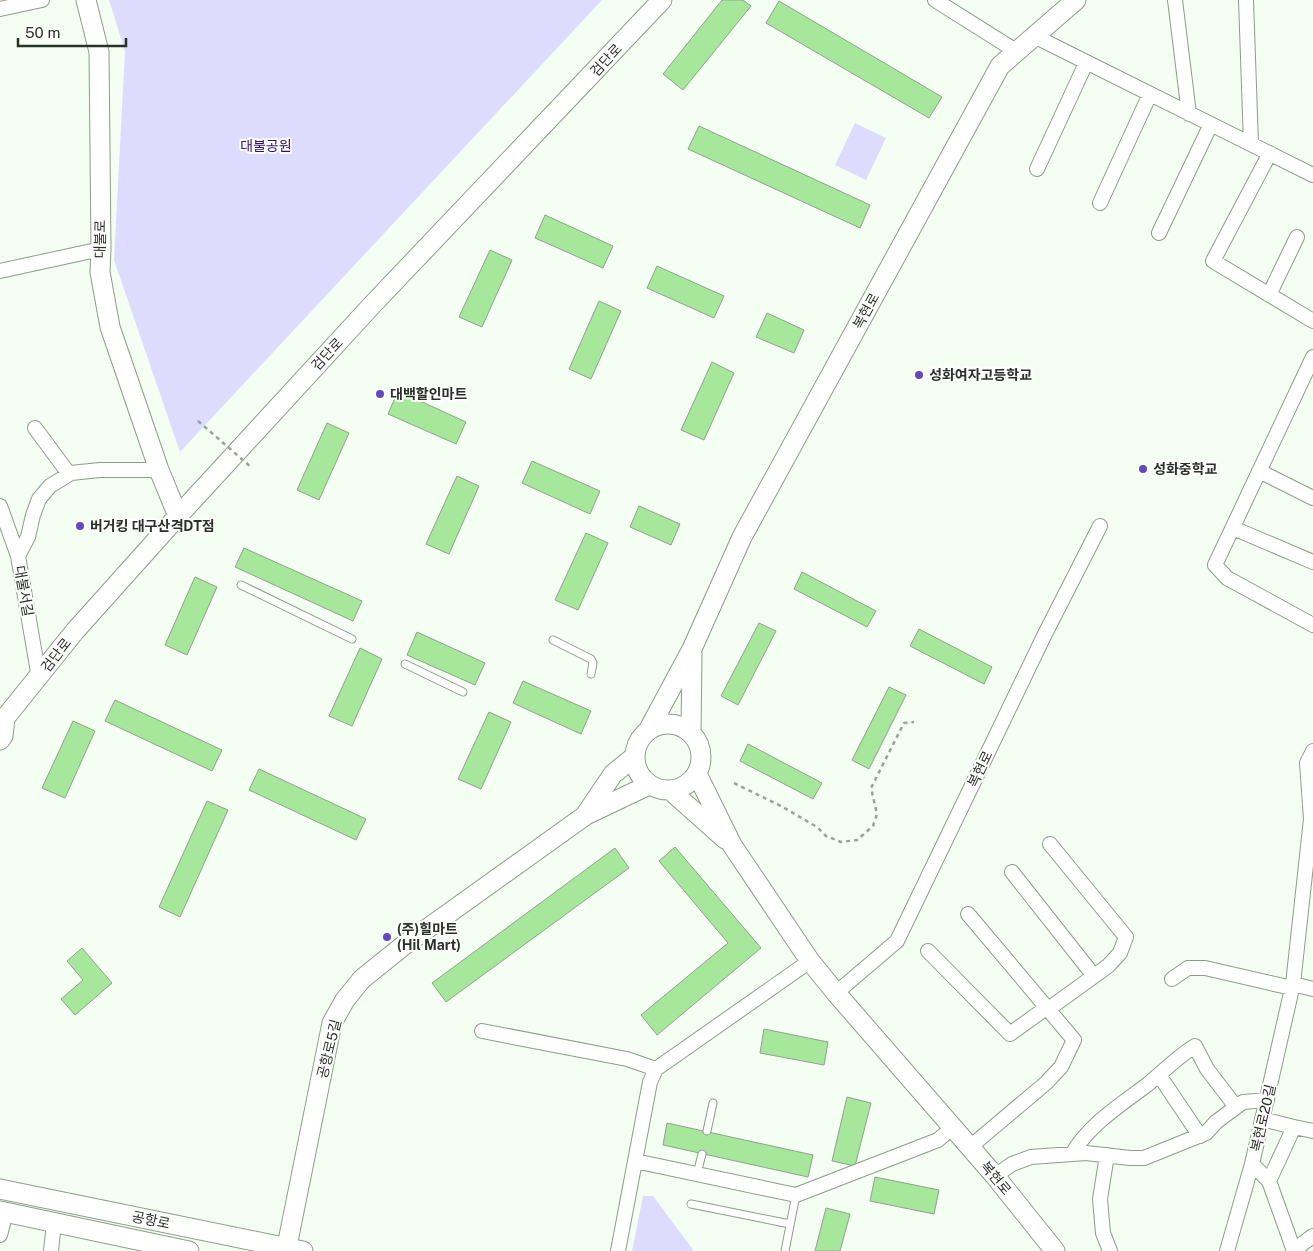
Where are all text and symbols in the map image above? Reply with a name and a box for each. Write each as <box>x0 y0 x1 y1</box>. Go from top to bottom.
scale bar <box>18 15 125 47</box>
text: 50 m <box>25 24 60 41</box>
street label: 검단로 <box>587 40 625 80</box>
park label: 대불공원 <box>240 138 292 154</box>
street label: 대불로 <box>92 219 108 258</box>
street label: 복현로 <box>850 290 882 332</box>
street label: 검단로 <box>308 334 346 374</box>
place label: 성화여자고등학교 <box>929 367 1032 383</box>
marker: 성화여자고등학교 <box>913 369 925 381</box>
place label: 대백할인마트 <box>390 386 467 402</box>
marker: 대백할인마트 <box>374 388 386 400</box>
place label: 성화중학교 <box>1153 461 1218 477</box>
marker: 성화중학교 <box>1137 463 1149 475</box>
place label: 버거킹 대구산격DT점 <box>90 518 215 534</box>
marker: 버거킹 대구산격DT점 <box>74 520 86 532</box>
street label: 대불서길 <box>12 564 36 618</box>
street label: 검단로 <box>38 635 74 675</box>
street label: 복현로 <box>964 748 996 790</box>
place label: (주)힐마트 (Hil Mart) <box>397 921 461 953</box>
marker: (주)힐마트 (Hil Mart) <box>381 931 393 943</box>
street label: 공항로5길 <box>314 1018 344 1080</box>
street label: 복현로20길 <box>1248 1083 1278 1153</box>
street label: 복현로 <box>977 1158 1015 1198</box>
street label: 공항로 <box>130 1208 172 1232</box>

